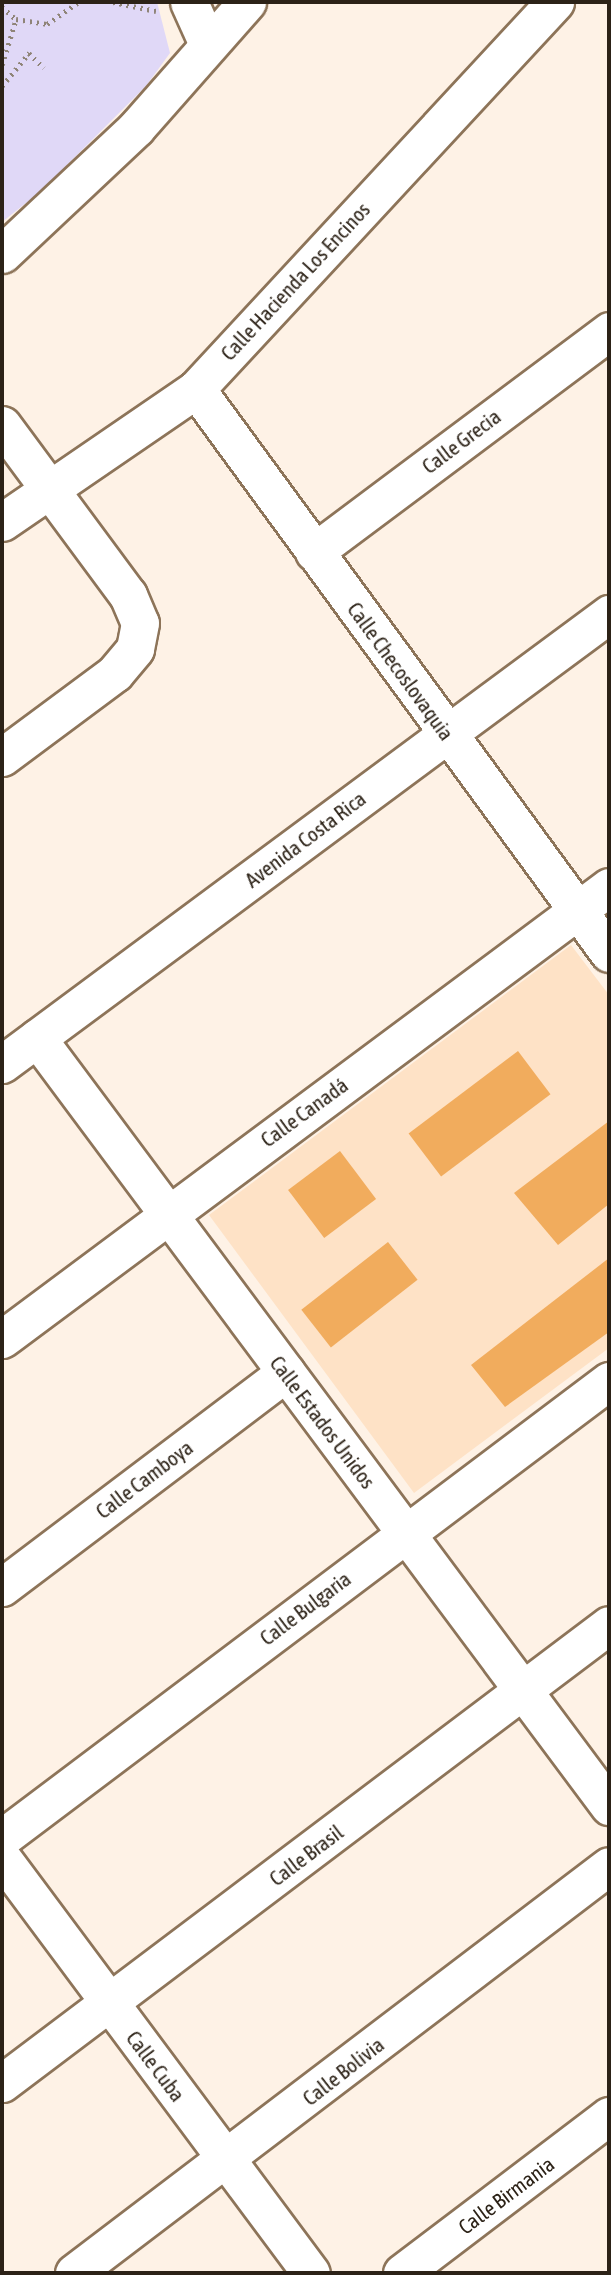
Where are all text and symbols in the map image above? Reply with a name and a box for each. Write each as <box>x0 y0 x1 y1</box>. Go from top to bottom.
street label: Calle Hacienda Los Encinos <box>215 197 375 365</box>
street label: Calle Grecia <box>417 403 505 479</box>
street label: Calle Checoslovaquia <box>342 597 460 745</box>
street label: Avenida Costa Rica <box>240 786 370 892</box>
street label: Calle Canadá <box>256 1072 352 1152</box>
street label: Calle Estados Unidos <box>265 1351 381 1493</box>
street label: Calle Camboya <box>91 1434 197 1524</box>
street label: Calle Bulgaria <box>255 1566 355 1650</box>
street label: Calle Brasil <box>264 1819 348 1891</box>
street label: Calle Cuba <box>121 2026 191 2106</box>
street label: Calle Bolivia <box>297 2032 389 2110</box>
street label: Calle Birmania <box>453 2151 559 2239</box>

